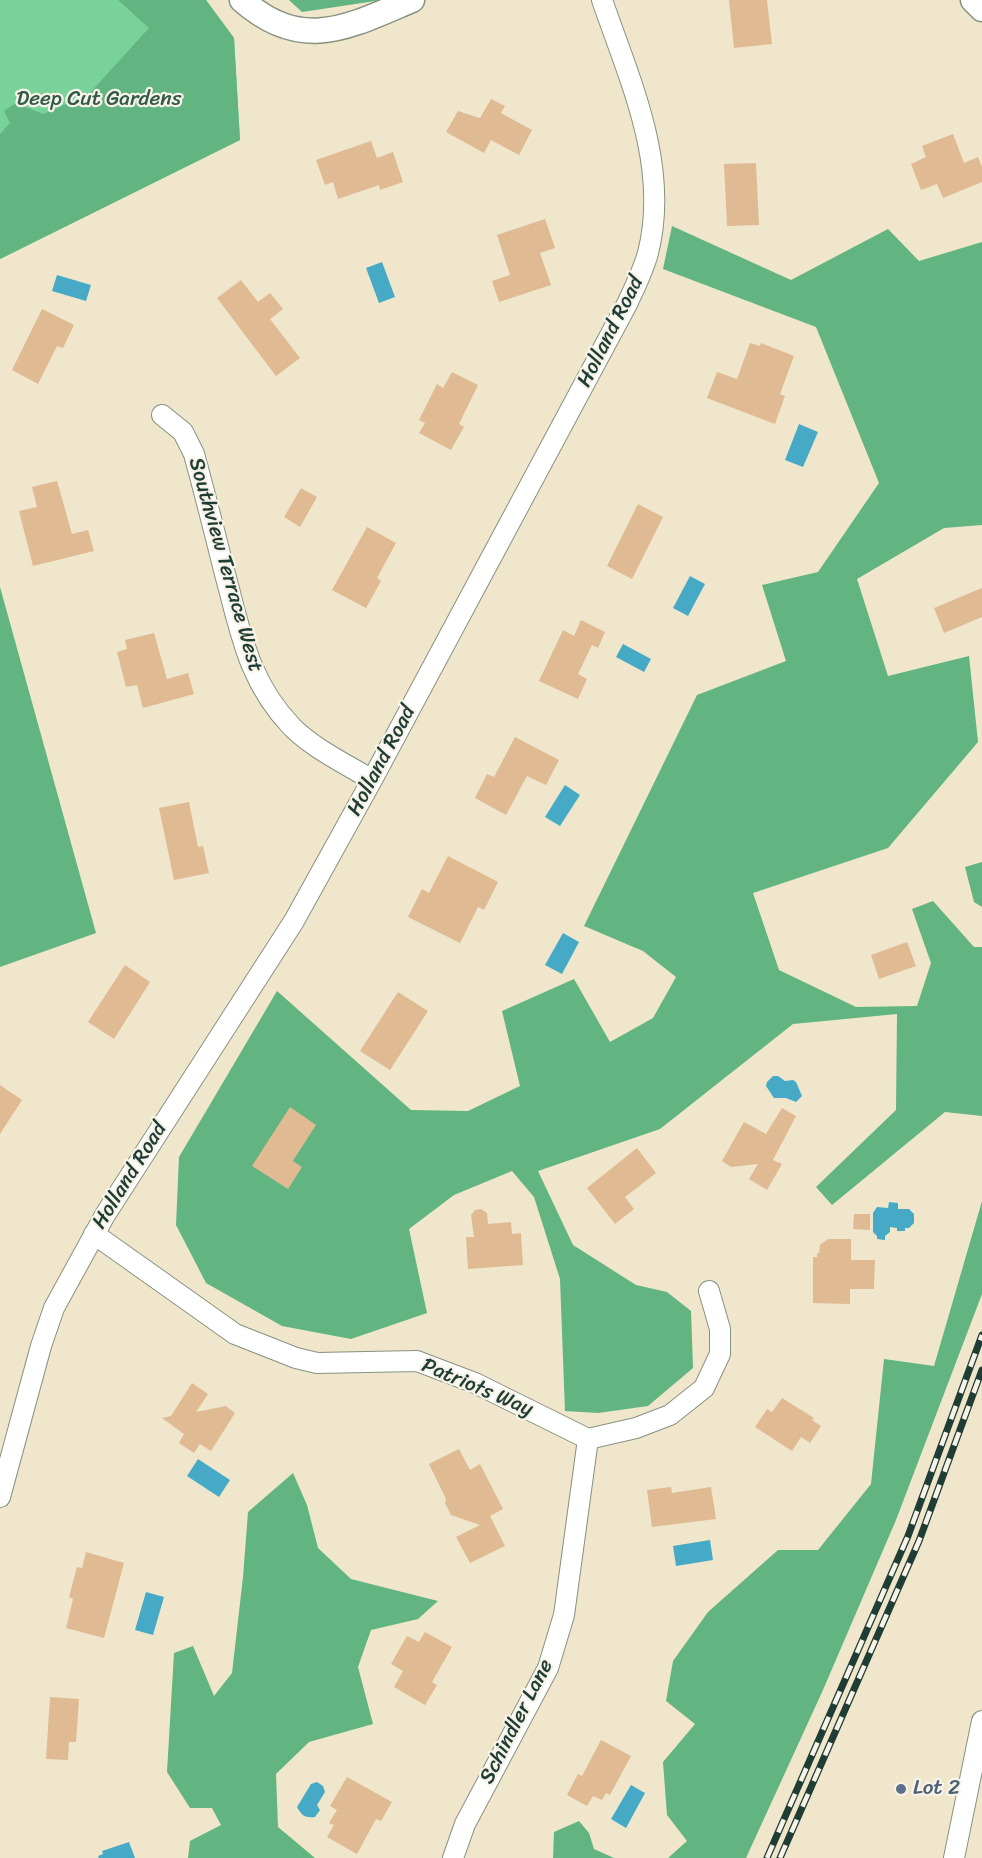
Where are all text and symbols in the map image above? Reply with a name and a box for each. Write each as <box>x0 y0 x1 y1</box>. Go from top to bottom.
park label: Deep Cut Gardens <box>17 87 181 113</box>
street label: Holland Road <box>572 272 650 392</box>
street label: Southview Terrace West <box>182 455 268 675</box>
street label: Holland Road <box>342 702 422 820</box>
street label: Holland Road <box>87 1118 173 1234</box>
street label: Patriots Way <box>418 1353 536 1423</box>
street label: Schindler Lane <box>475 1656 559 1788</box>
place label: Lot 2 <box>913 1776 960 1802</box>
marker: Lot 2 <box>894 1782 908 1796</box>

